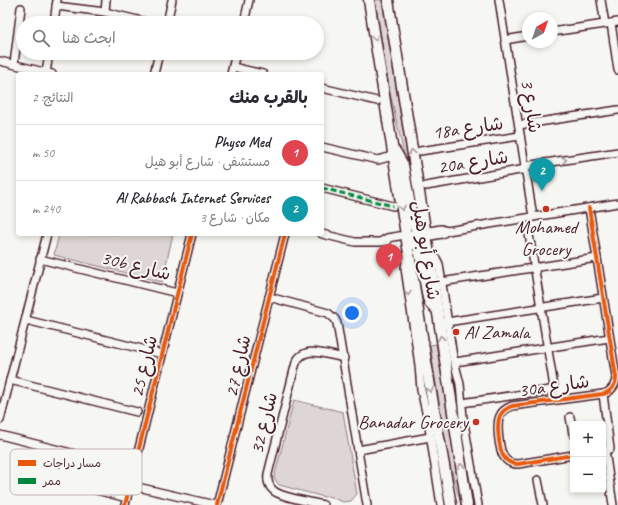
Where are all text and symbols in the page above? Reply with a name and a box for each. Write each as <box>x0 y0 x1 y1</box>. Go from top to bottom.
north arrow <box>522 12 558 48</box>
search box <box>16 16 324 60</box>
icon: search <box>30 27 52 49</box>
text: ابحث هنا <box>62 29 116 48</box>
one-way arrow <box>370 35 379 42</box>
street label: شارع 3 <box>514 77 547 135</box>
text: بالقرب منك <box>229 87 308 108</box>
text: النتائج: 2 <box>32 90 74 106</box>
street label: 18a شارع <box>431 111 505 146</box>
text: Physo Med <box>214 133 270 152</box>
text: 50 m <box>32 145 54 161</box>
text: 1 <box>292 145 298 161</box>
street label: 20a شارع <box>436 145 510 180</box>
one-way arrow <box>408 149 417 155</box>
text: مستشفى · شارع أبو هيل <box>145 154 270 170</box>
one-way arrow <box>561 156 567 165</box>
pin: 2 <box>529 158 555 191</box>
text: Al Rabbash Internet Services <box>116 189 270 208</box>
street label: شارع أبو هيل <box>405 198 446 302</box>
text: 240 m <box>32 201 60 217</box>
text: 2 <box>292 201 298 217</box>
marker: Mohamed Grocery <box>541 204 551 214</box>
one-way arrow <box>397 205 406 211</box>
text: مكان · شارع 3 <box>200 210 270 226</box>
place label: Mohamed Grocery <box>515 215 580 261</box>
pin: 1 <box>376 244 402 277</box>
street label: 30b شارع <box>98 246 173 287</box>
one-way arrow <box>403 290 412 297</box>
your location <box>342 303 362 323</box>
place label: Al Zamala <box>464 320 532 344</box>
marker: Al Zamala <box>451 327 461 337</box>
street label: شارع 25 <box>125 333 164 400</box>
street label: شارع 27 <box>219 333 258 400</box>
one-way arrow <box>437 335 446 341</box>
street label: 30a شارع <box>517 369 591 404</box>
one-way arrow <box>425 387 434 393</box>
street label: شارع 32 <box>245 390 284 457</box>
place label: Banadar Grocery <box>358 410 470 434</box>
marker: Banadar Grocery <box>471 417 481 427</box>
map controls <box>570 421 606 493</box>
button: + <box>570 421 606 457</box>
legend <box>10 449 142 495</box>
text: مسار دراجات <box>43 456 101 470</box>
button: − <box>570 457 606 493</box>
one-way arrow <box>457 463 466 470</box>
text: ممر <box>42 474 61 488</box>

